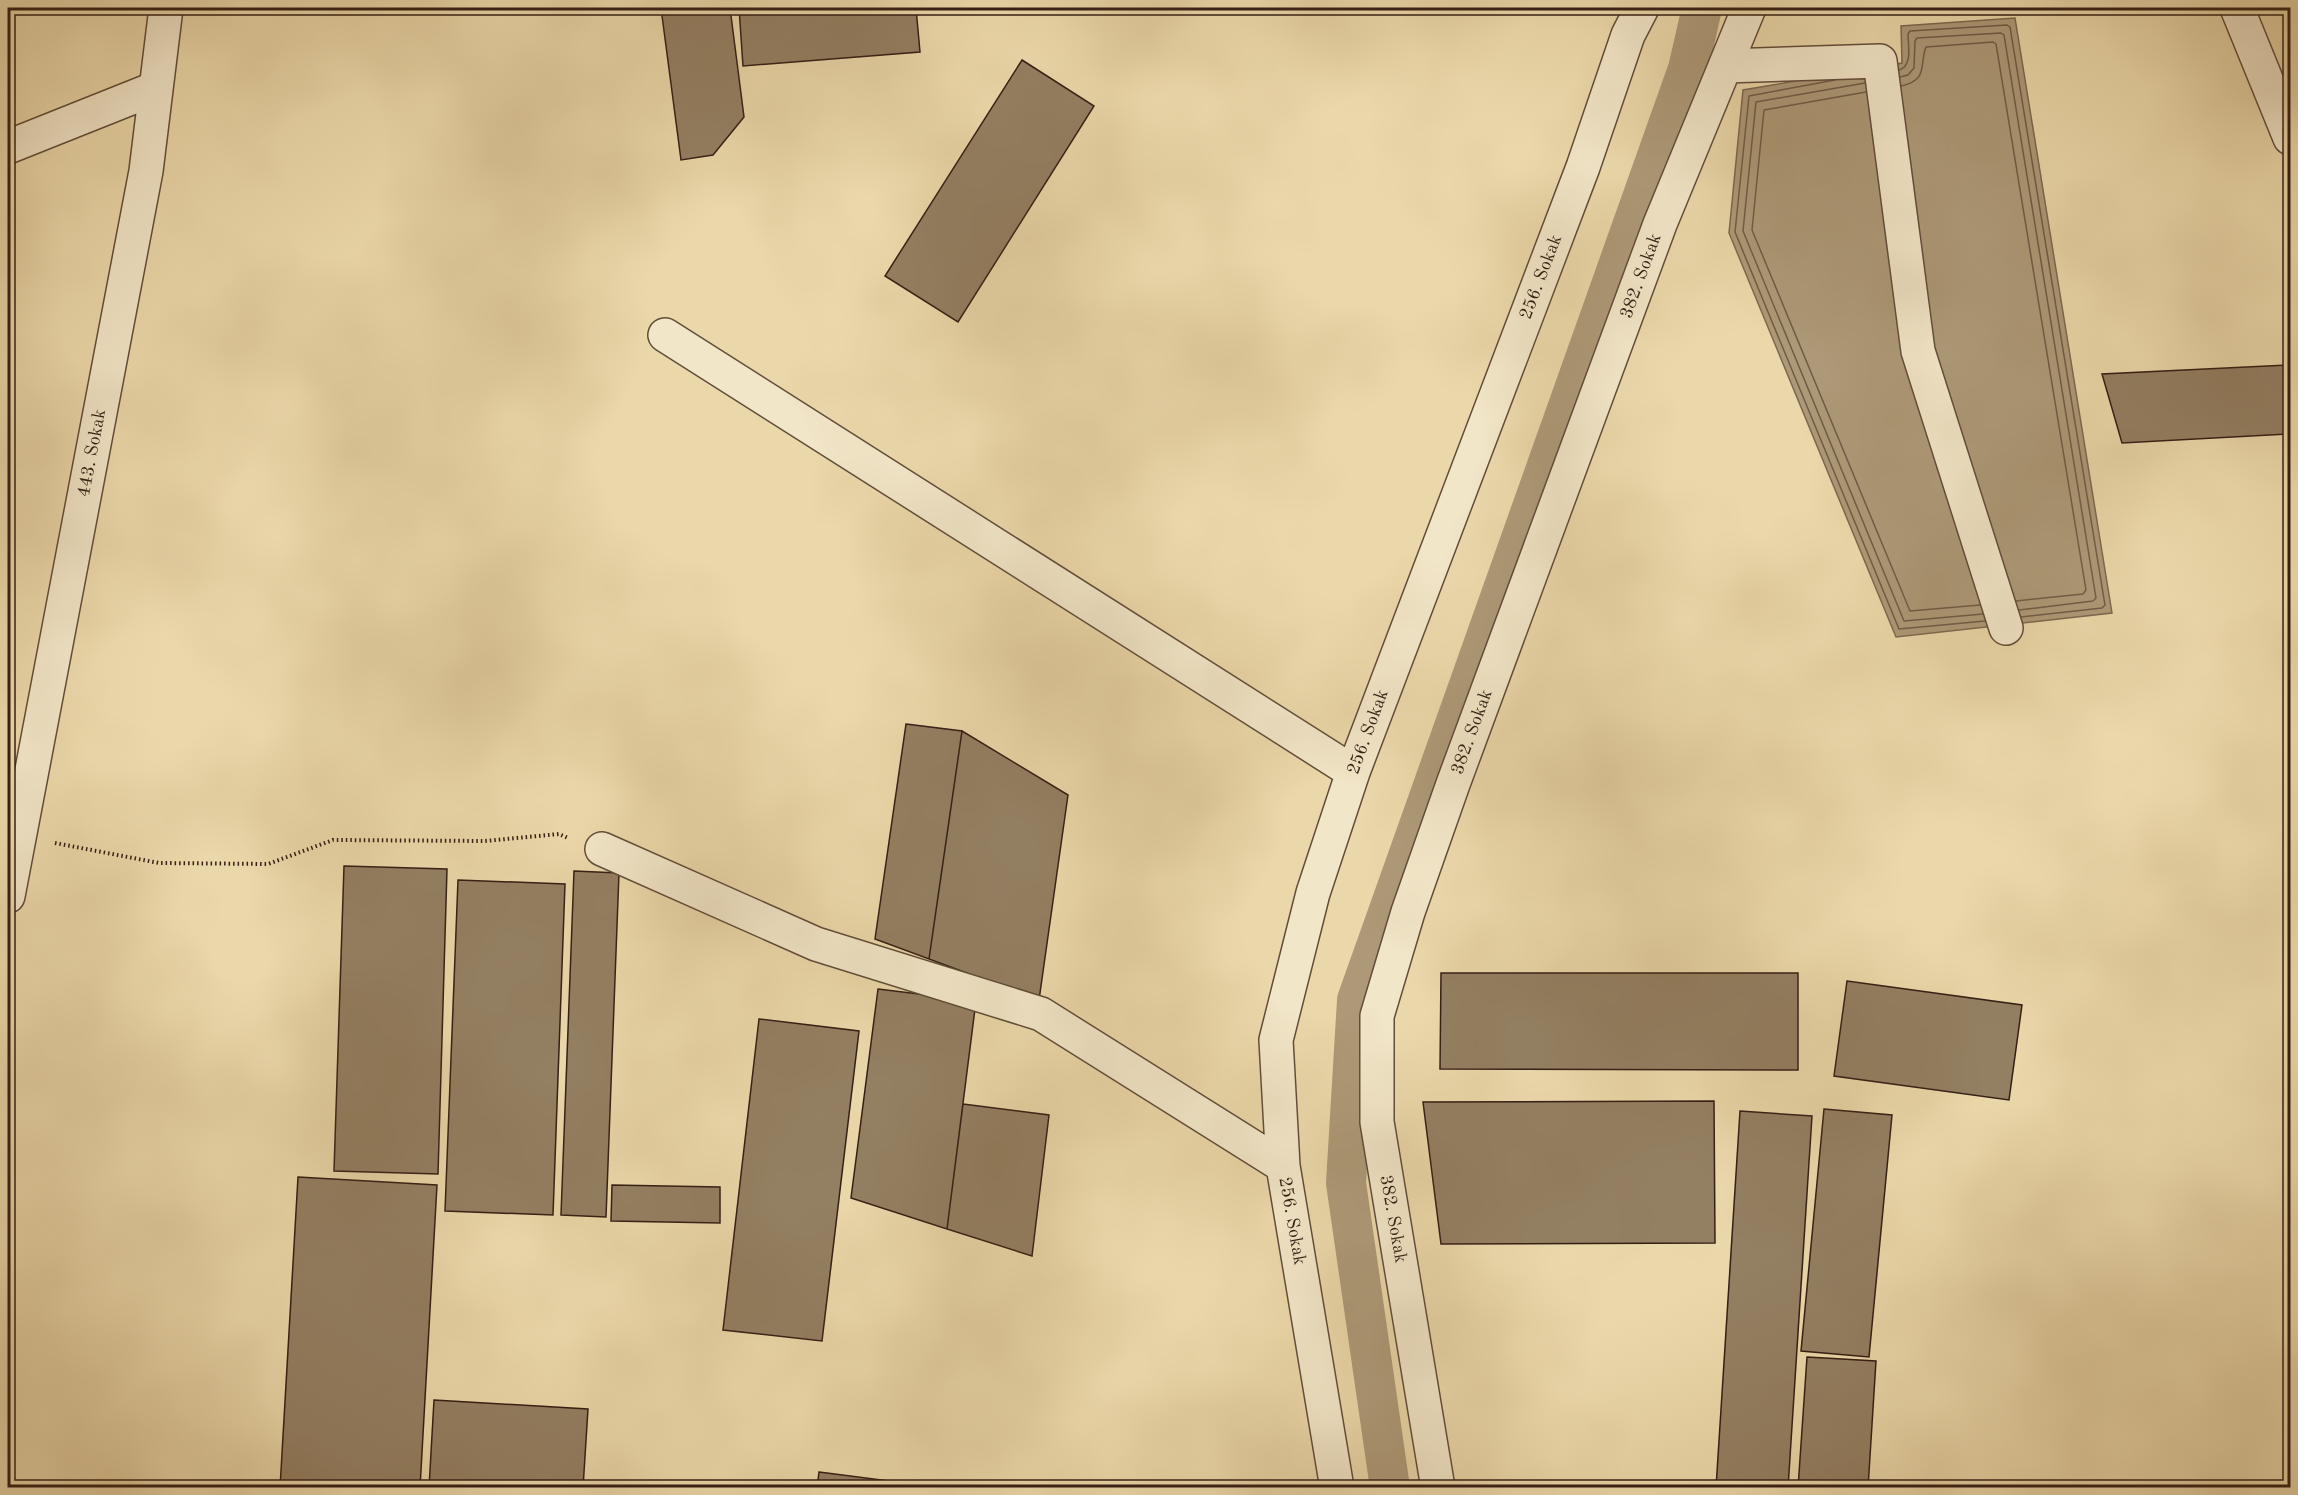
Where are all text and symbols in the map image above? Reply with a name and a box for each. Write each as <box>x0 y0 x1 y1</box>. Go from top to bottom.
street label: 382. Sokak <box>1617 231 1665 321</box>
street label: 256. Sokak <box>1517 232 1565 322</box>
street label: 443. Sokak <box>75 408 109 498</box>
street label: 256. Sokak <box>1344 687 1392 777</box>
street label: 382. Sokak <box>1448 687 1496 777</box>
street label: 382. Sokak <box>1376 1174 1410 1264</box>
street label: 256. Sokak <box>1275 1176 1309 1266</box>

